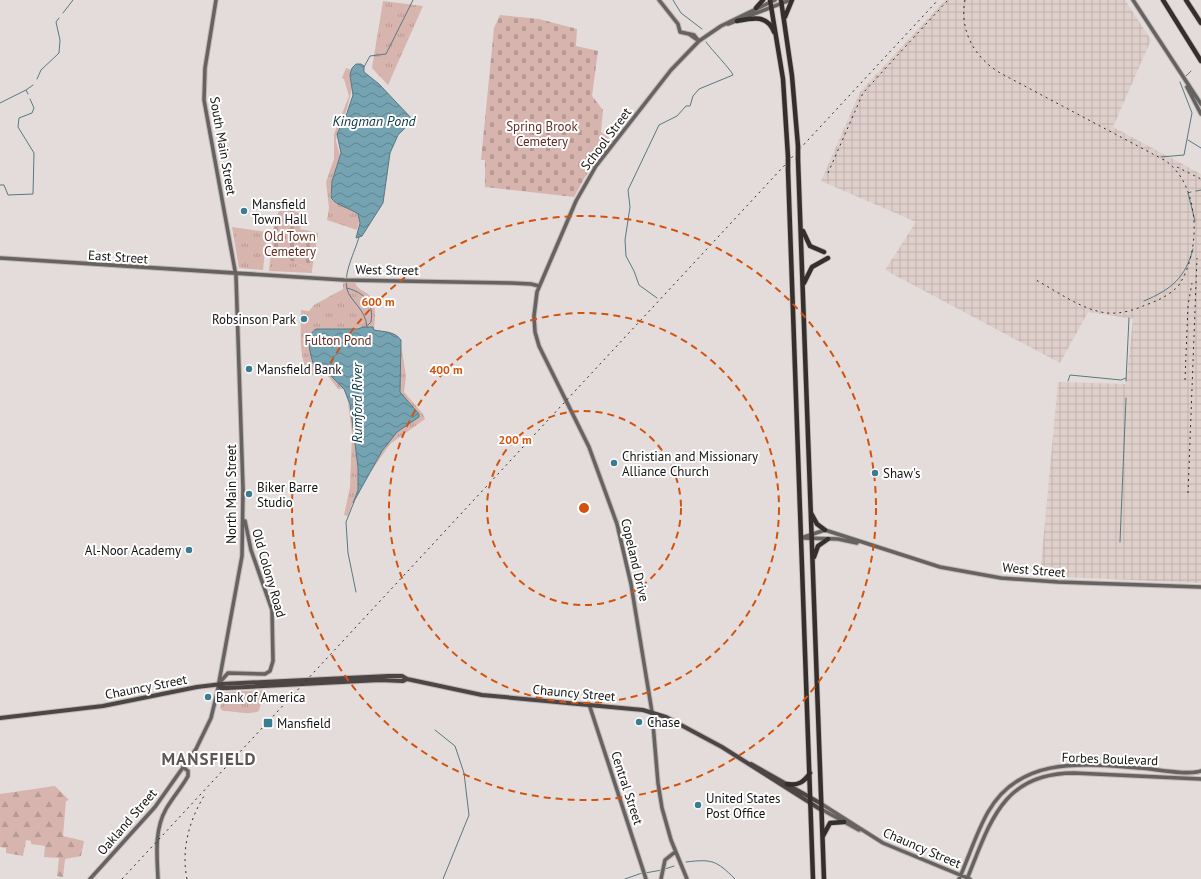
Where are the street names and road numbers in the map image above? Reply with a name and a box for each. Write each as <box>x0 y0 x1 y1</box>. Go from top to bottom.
street label: South Main Street <box>206 95 240 197</box>
street label: School Street <box>577 104 635 174</box>
street label: East Street <box>87 246 149 268</box>
street label: West Street <box>355 261 419 279</box>
street label: North Main Street <box>223 444 240 544</box>
street label: Copeland Drive <box>617 517 653 603</box>
street label: Old Colony Road <box>248 527 290 619</box>
street label: West Street <box>1002 559 1067 581</box>
street label: Chauncy Street <box>104 671 189 703</box>
street label: Chauncy Street <box>532 681 617 705</box>
street label: Central Street <box>607 749 647 828</box>
street label: Forbes Boulevard <box>1061 749 1159 769</box>
street label: Oakland Street <box>93 785 161 859</box>
street label: Chauncy Street <box>880 824 964 872</box>

